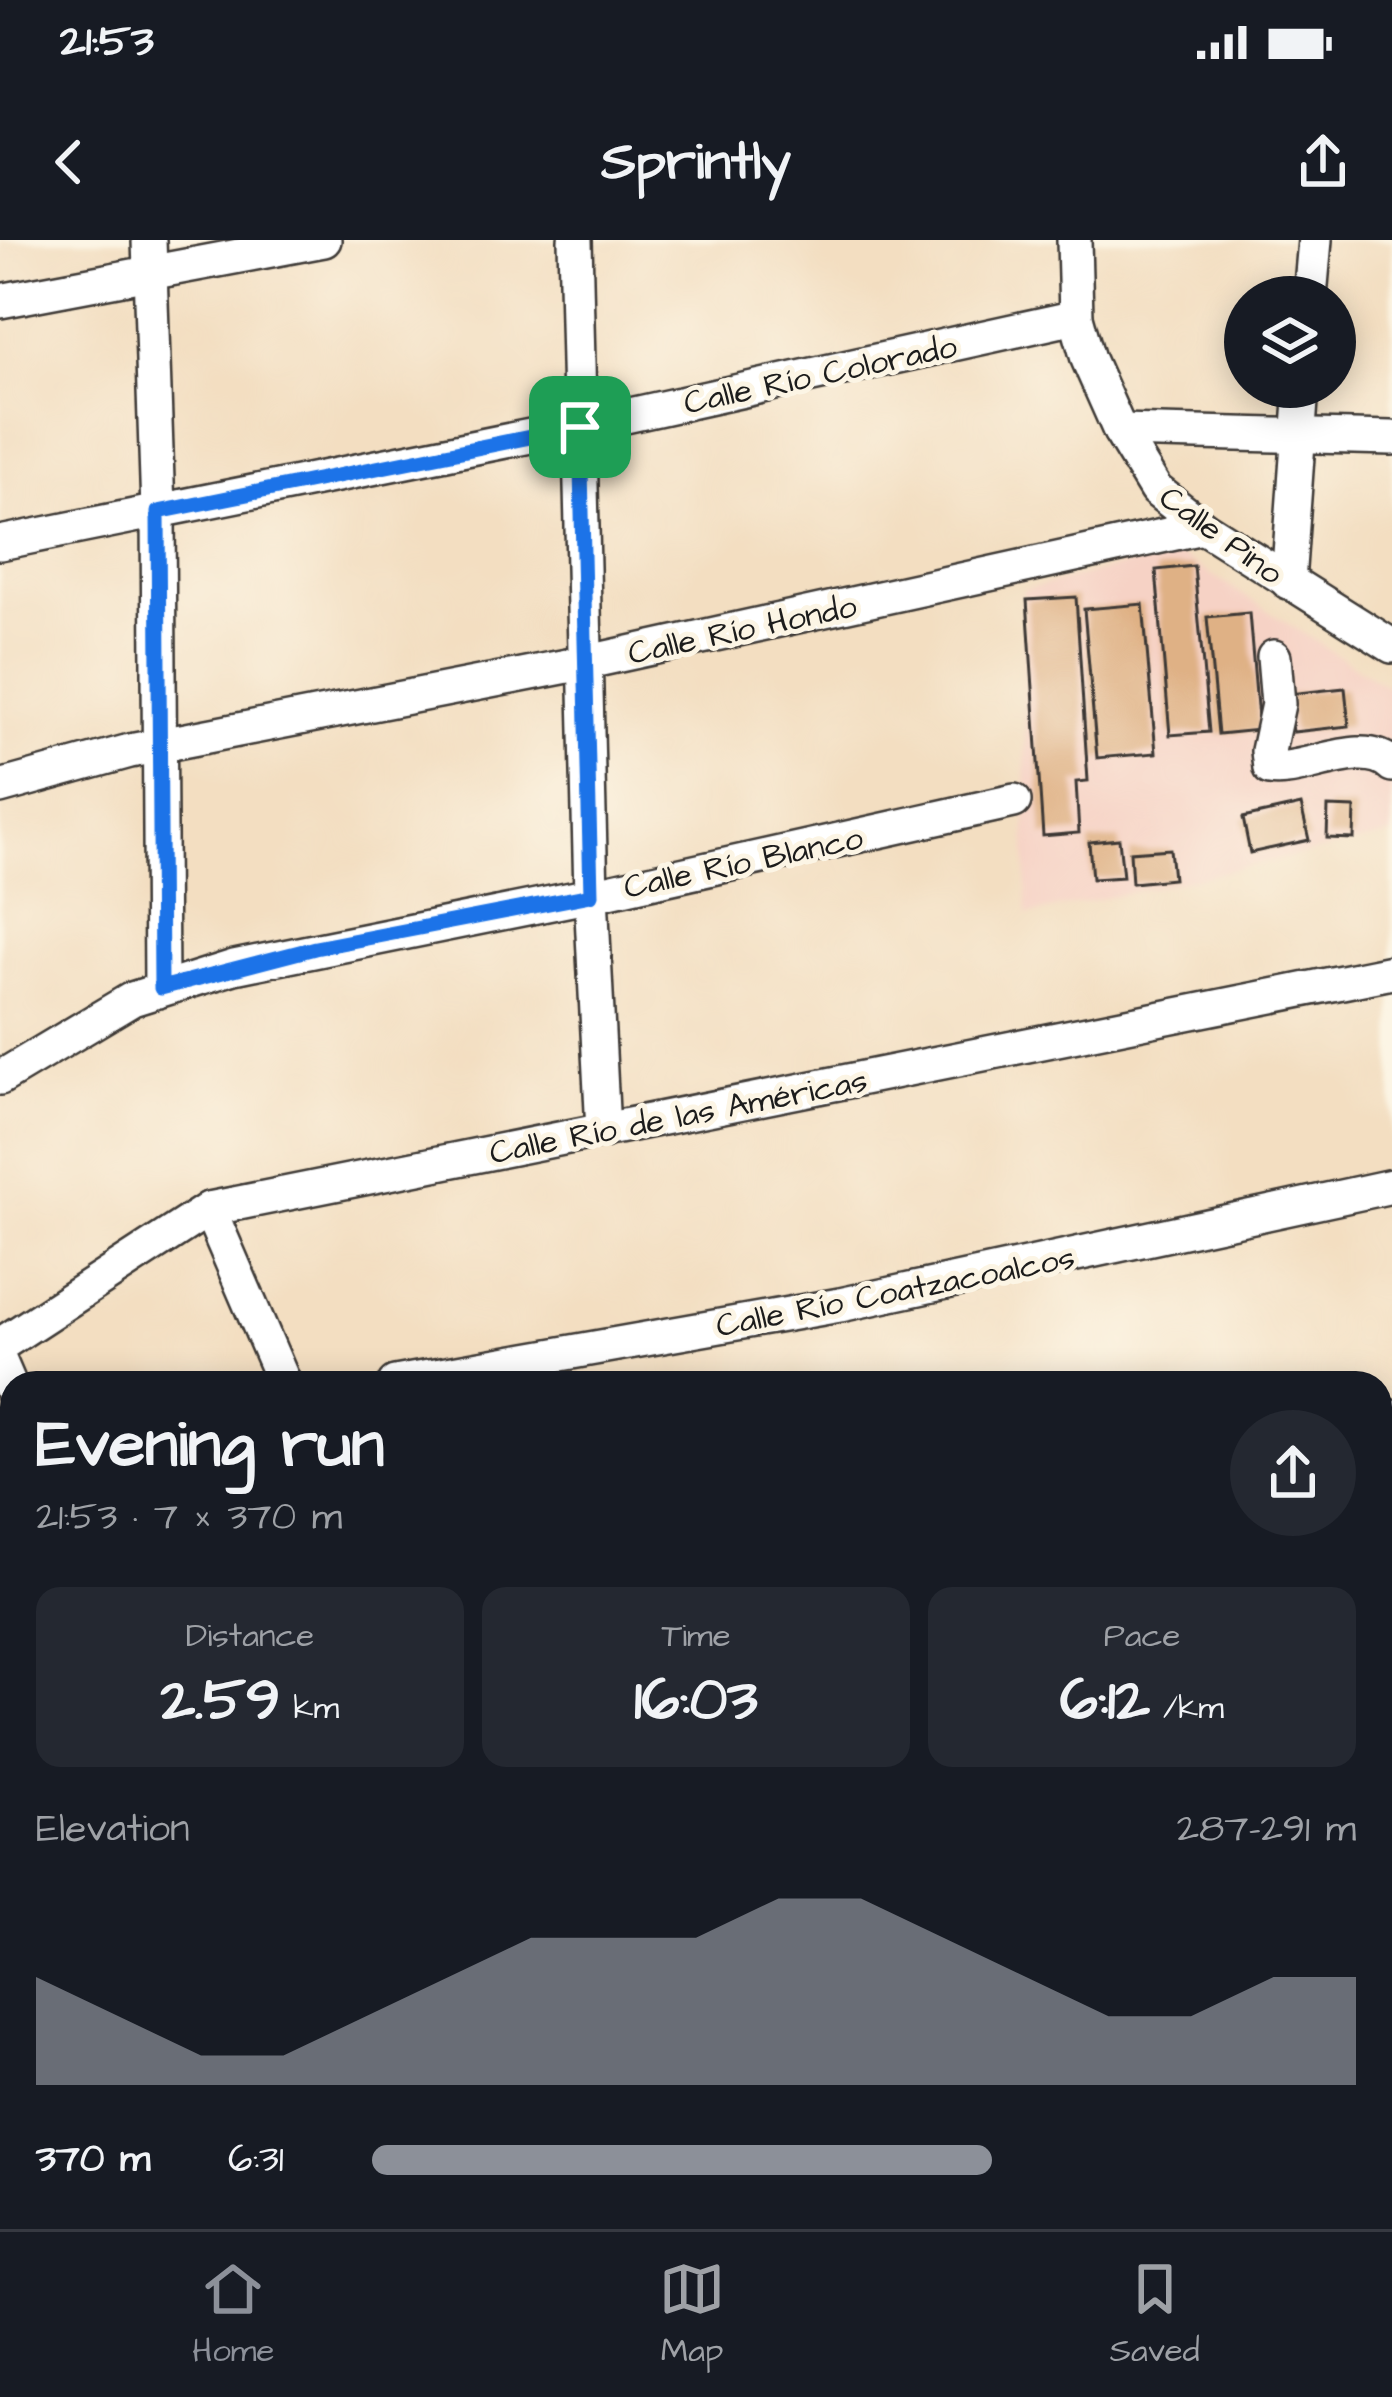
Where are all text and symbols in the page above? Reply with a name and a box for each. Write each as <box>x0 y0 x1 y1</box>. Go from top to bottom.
text: 21:53 <box>60 11 154 73</box>
text: Sprintly <box>601 125 791 200</box>
icon: back <box>36 129 102 195</box>
icon: share <box>1290 129 1356 195</box>
map controls <box>1224 276 1356 408</box>
button: layers <box>1224 276 1356 408</box>
street label: Calle Río Colorado <box>680 323 962 426</box>
pin <box>529 376 631 478</box>
icon: arrive <box>547 394 613 460</box>
street label: Calle Pino <box>1150 475 1292 596</box>
street label: Calle Río Hondo <box>624 583 861 677</box>
street label: Calle Río Blanco <box>620 815 868 911</box>
street label: Calle Río de las Américas <box>486 1058 871 1176</box>
street label: Calle Río Coatzacoalcos <box>712 1235 1079 1349</box>
text: Evening run <box>36 1400 384 1492</box>
button: share <box>1230 1410 1356 1536</box>
text: 21:53 · 7 × 370 m <box>36 1491 342 1545</box>
text: Distance <box>186 1613 314 1659</box>
text: Time <box>661 1613 731 1659</box>
text: Pace <box>1104 1613 1180 1659</box>
text: 2.59 <box>161 1659 280 1742</box>
text: 16:03 <box>634 1659 758 1742</box>
text: 6:12 <box>1060 1659 1150 1742</box>
text: km <box>280 1685 339 1731</box>
text: /km <box>1150 1685 1224 1731</box>
text: Elevation <box>36 1803 190 1857</box>
text: 287–291 m <box>1177 1803 1356 1857</box>
text: 370 m <box>36 2133 150 2187</box>
text: 6:31 <box>228 2133 284 2187</box>
tab: Home <box>192 2256 274 2374</box>
tab: Map <box>659 2256 725 2374</box>
tab: Saved <box>1110 2256 1200 2374</box>

